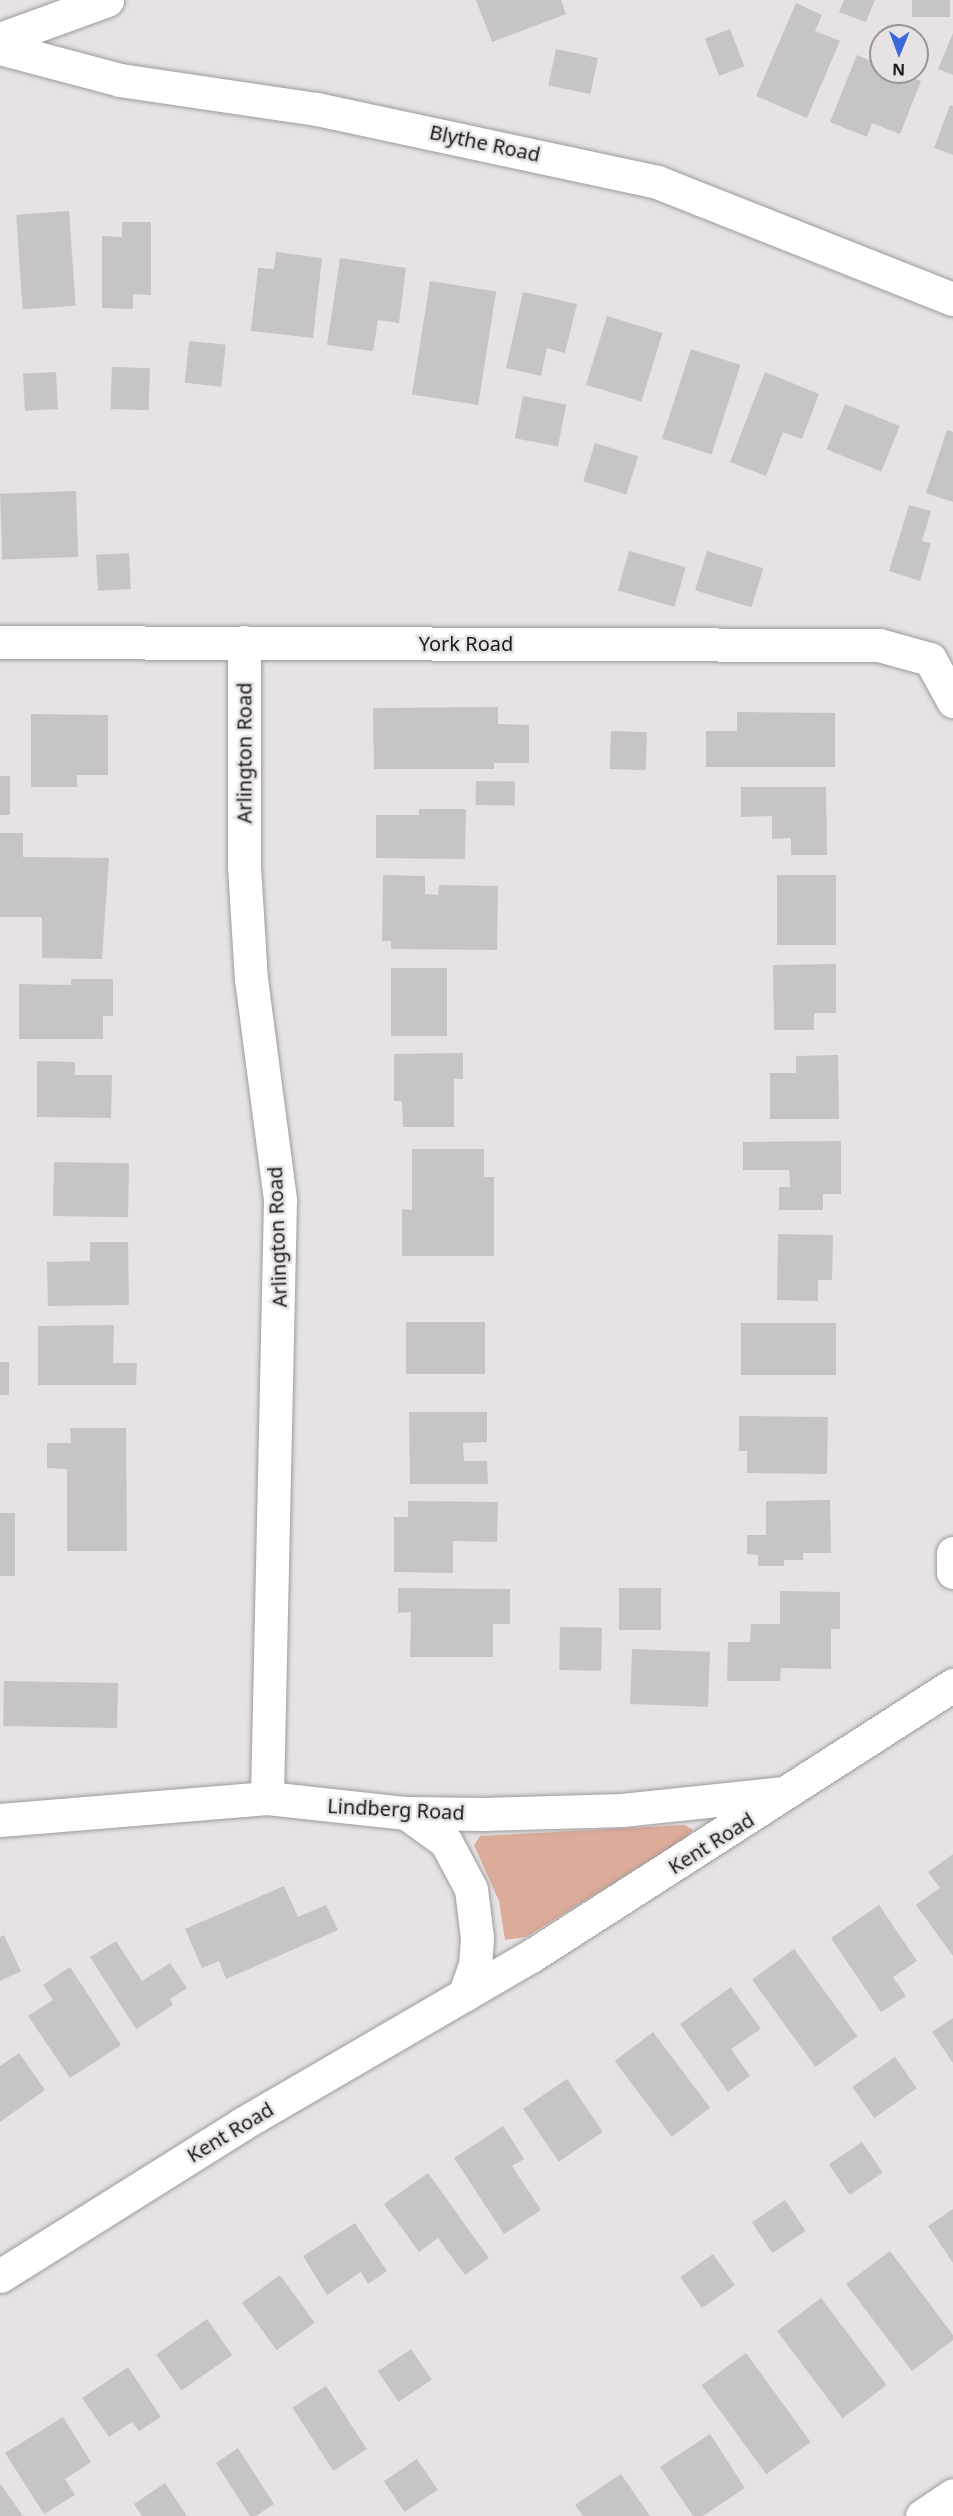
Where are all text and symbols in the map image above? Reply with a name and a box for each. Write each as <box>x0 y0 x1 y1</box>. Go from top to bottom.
north arrow <box>869 24 929 84</box>
text: N <box>892 59 905 81</box>
street label: Blythe Road <box>427 120 543 166</box>
street label: York Road <box>419 631 513 655</box>
street label: Arlington Road <box>232 683 256 823</box>
street label: Arlington Road <box>263 1166 291 1308</box>
street label: Lindberg Road <box>327 1793 465 1825</box>
street label: Kent Road <box>664 1807 758 1879</box>
street label: Kent Road <box>182 2097 278 2167</box>

